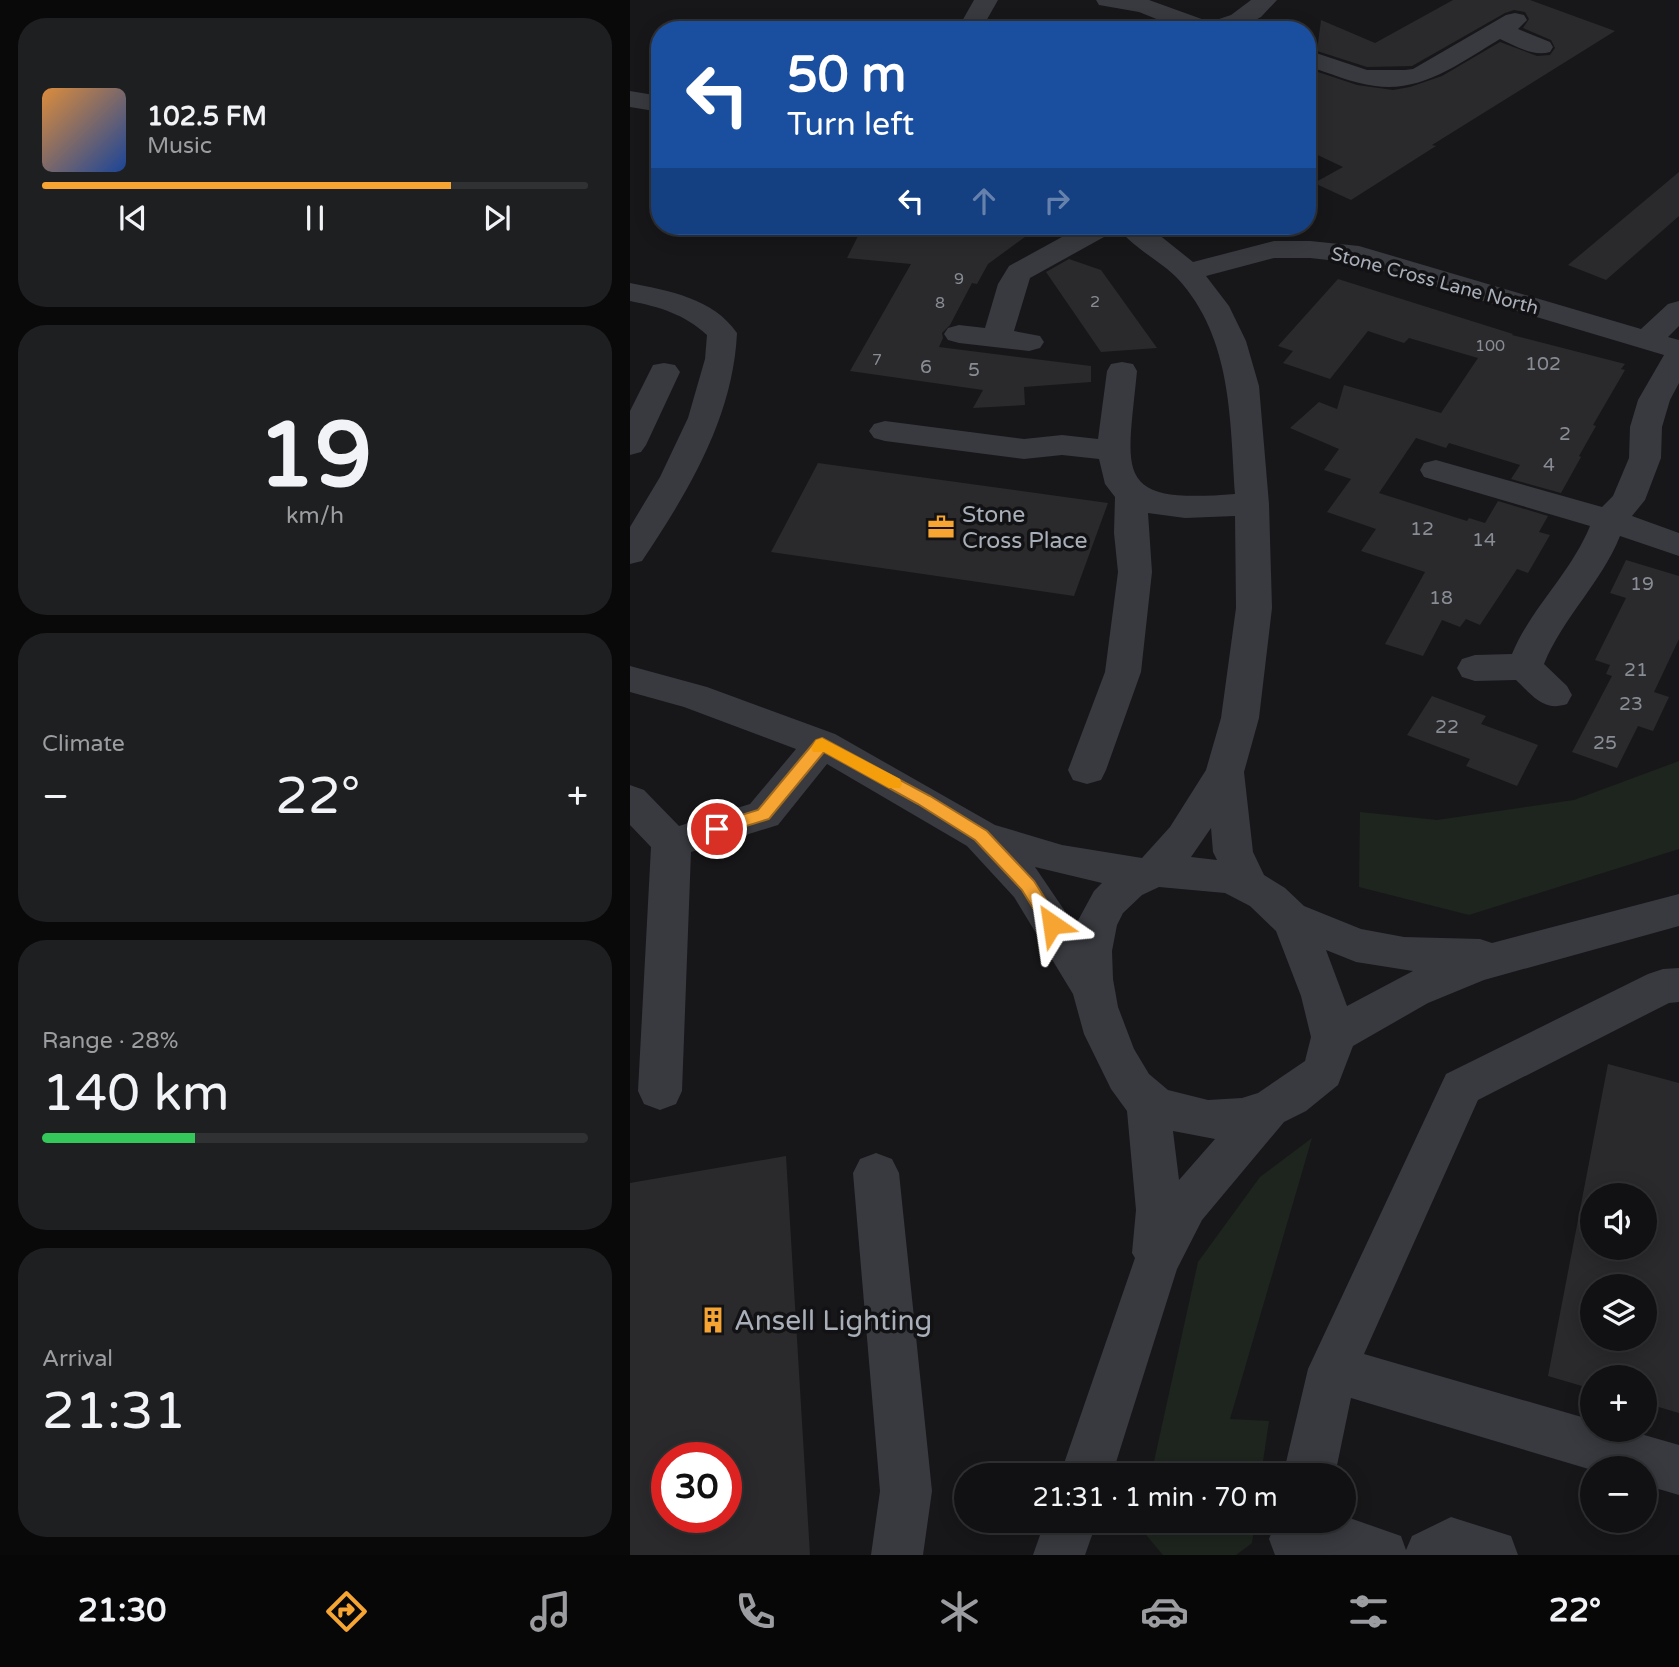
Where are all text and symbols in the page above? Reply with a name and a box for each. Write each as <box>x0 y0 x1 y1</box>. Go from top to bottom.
text: 50 m <box>787 46 906 105</box>
icon: left <box>672 49 763 140</box>
text: 102.5 FM <box>147 101 267 132</box>
text: Turn left <box>787 106 914 144</box>
text: Music <box>147 132 212 160</box>
icon: left <box>892 182 930 220</box>
icon: ahead <box>965 182 1003 220</box>
icon: right <box>1038 182 1076 220</box>
icon: previous <box>114 199 152 237</box>
icon: pause <box>296 199 334 237</box>
icon: next <box>478 199 516 237</box>
street label: Stone Cross Lane North <box>1329 243 1541 319</box>
house number: 9 <box>954 269 964 289</box>
house number: 2 <box>1090 292 1100 312</box>
house number: 8 <box>935 293 945 313</box>
house number: 100 <box>1475 336 1505 356</box>
house number: 7 <box>872 350 882 370</box>
house number: 102 <box>1525 353 1561 375</box>
house number: 6 <box>920 356 932 378</box>
house number: 5 <box>968 359 980 381</box>
text: 19 <box>258 401 372 511</box>
house number: 2 <box>1559 423 1571 445</box>
house number: 4 <box>1543 454 1555 476</box>
place label: Stone Cross Place <box>962 501 1088 555</box>
text: km/h <box>286 502 344 530</box>
office icon: Stone Cross Place <box>926 512 956 542</box>
house number: 12 <box>1410 518 1434 540</box>
house number: 14 <box>1472 529 1496 551</box>
house number: 19 <box>1630 573 1654 595</box>
house number: 18 <box>1429 587 1453 609</box>
house number: 21 <box>1624 659 1648 681</box>
house number: 23 <box>1619 693 1643 715</box>
house number: 22 <box>1435 716 1459 738</box>
text: Climate <box>42 730 125 758</box>
house number: 25 <box>1593 732 1617 754</box>
text: 22° <box>275 765 360 828</box>
text: − <box>42 774 69 820</box>
text: + <box>567 774 588 820</box>
pin <box>687 799 747 859</box>
icon: arrive <box>698 810 736 848</box>
position arrow <box>1015 887 1089 961</box>
text: Range · 28% <box>42 1027 178 1055</box>
text: 140 km <box>42 1062 230 1125</box>
map controls <box>1580 1183 1657 1533</box>
button: sound <box>1580 1183 1657 1260</box>
button: layers <box>1580 1274 1657 1351</box>
place label: Ansell Lighting <box>734 1304 932 1338</box>
building icon: Ansell Lighting <box>698 1305 728 1335</box>
text: Arrival <box>42 1345 113 1373</box>
button: + <box>1580 1365 1657 1442</box>
text: 21:31 <box>42 1380 186 1443</box>
speed limit sign: 30 <box>651 1442 742 1533</box>
button: − <box>1580 1456 1657 1533</box>
text: 21:31 · 1 min · 70 m <box>1032 1482 1278 1513</box>
icon: directions <box>322 1587 371 1636</box>
icon: music <box>526 1587 575 1636</box>
icon: phone <box>731 1587 780 1636</box>
icon: climate <box>935 1587 984 1636</box>
icon: car <box>1140 1587 1189 1636</box>
icon: filters <box>1344 1587 1393 1636</box>
text: 21:30 <box>78 1592 166 1630</box>
text: 22° <box>1549 1592 1601 1630</box>

